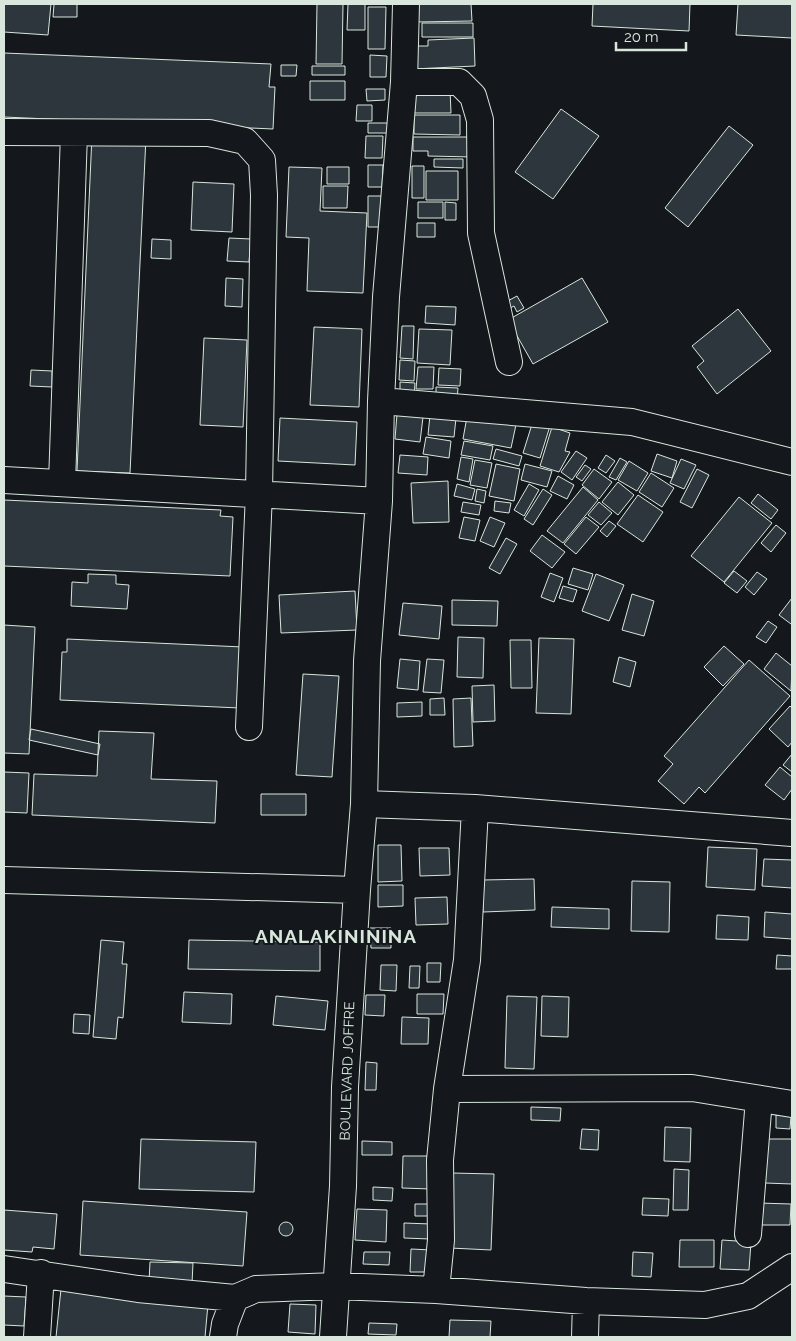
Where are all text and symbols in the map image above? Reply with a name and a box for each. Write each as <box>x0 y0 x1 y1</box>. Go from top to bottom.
scale bar <box>616 20 686 52</box>
text: 20 m <box>624 28 659 46</box>
district label: ANALAKINININA <box>255 925 417 947</box>
street label: BOULEVARD JOFFRE <box>337 1001 357 1141</box>

